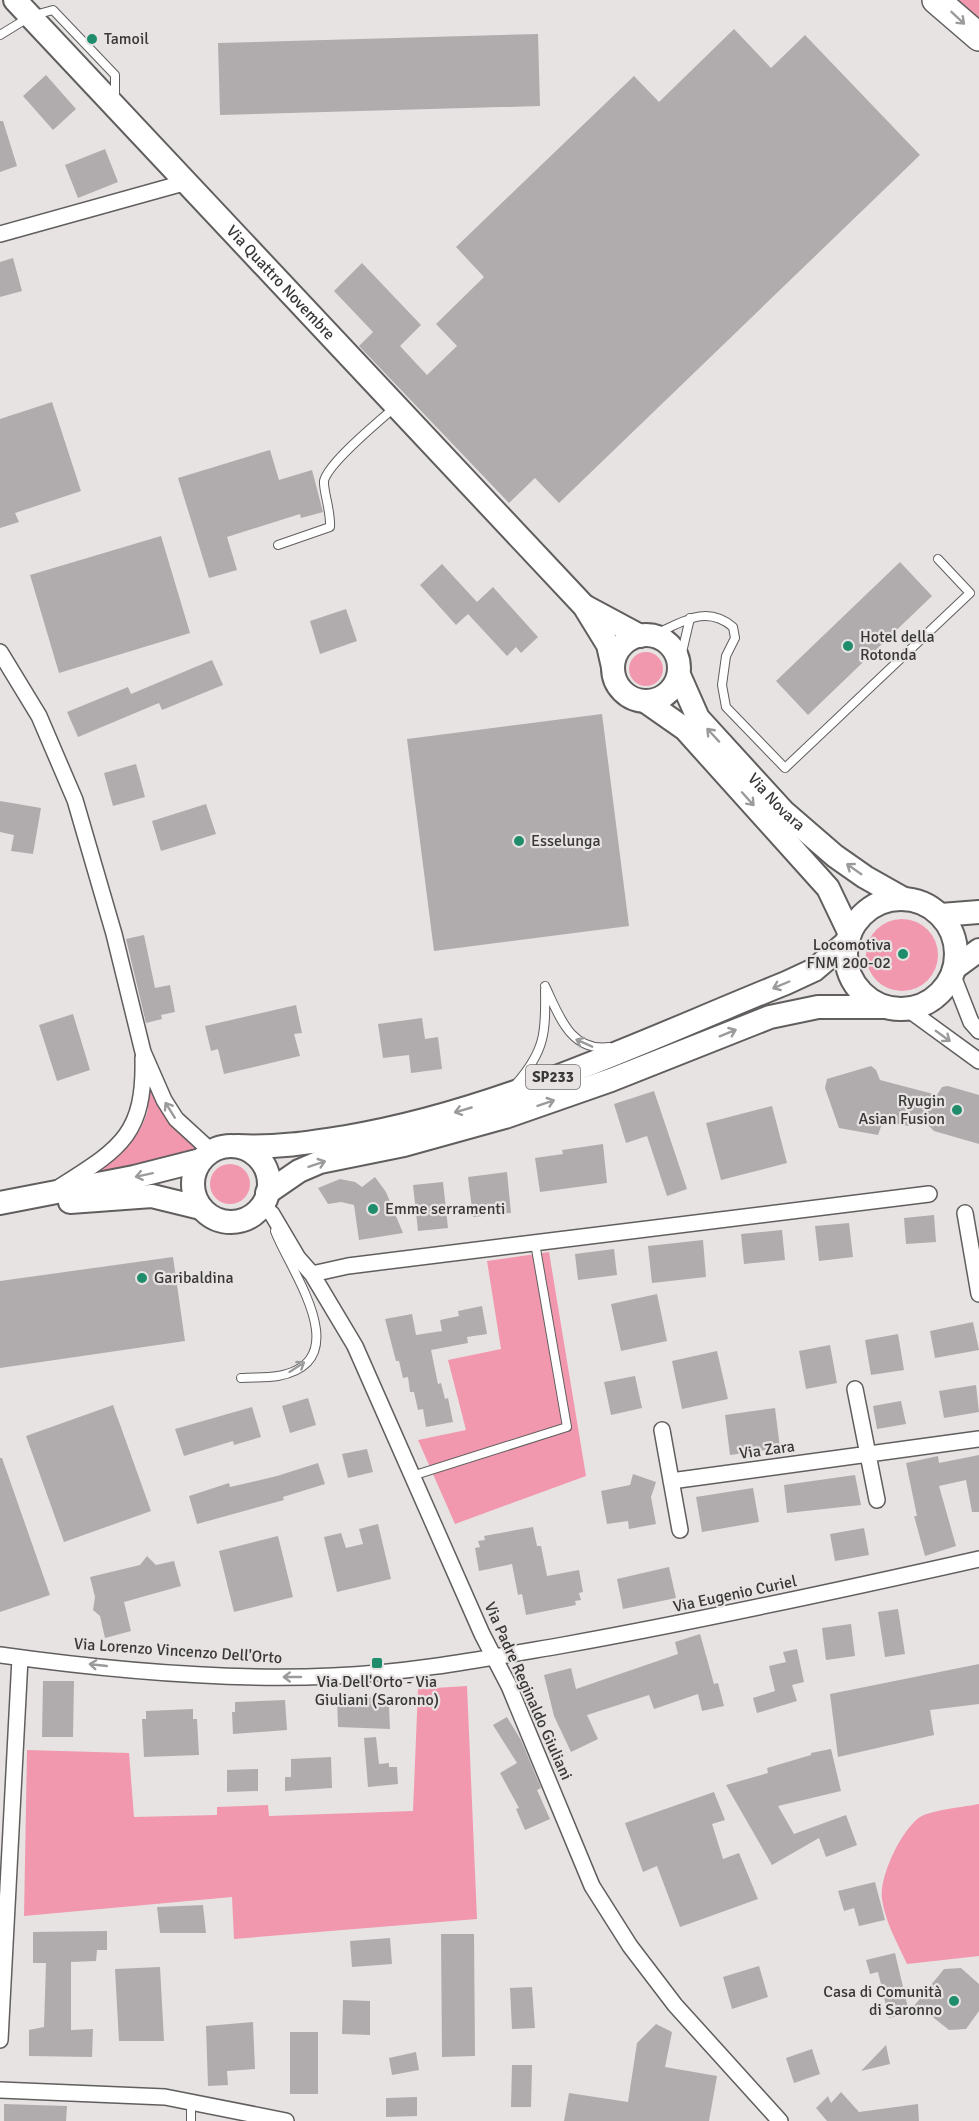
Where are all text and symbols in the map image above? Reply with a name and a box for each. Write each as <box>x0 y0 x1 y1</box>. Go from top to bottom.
one-way arrow <box>951 10 966 25</box>
place label: Tamoil <box>104 29 149 49</box>
marker: Tamoil <box>85 32 99 46</box>
street label: Via Quattro Novembre <box>222 221 339 344</box>
place label: Hotel della Rotonda <box>860 627 935 665</box>
marker: Hotel della Rotonda <box>841 639 855 653</box>
one-way arrow <box>706 728 720 743</box>
street label: Via Novara <box>743 769 809 835</box>
one-way arrow <box>741 791 755 806</box>
place label: Esselunga <box>531 831 601 851</box>
marker: Esselunga <box>512 834 526 848</box>
one-way arrow <box>846 863 862 875</box>
place label: Locomotiva FNM 200-02 <box>807 935 891 973</box>
marker: Locomotiva FNM 200-02 <box>896 947 910 961</box>
one-way arrow <box>772 980 791 991</box>
one-way arrow <box>718 1027 737 1038</box>
one-way arrow <box>935 1030 951 1043</box>
one-way arrow <box>575 1036 593 1048</box>
road number: SP233 <box>526 1065 580 1089</box>
place label: Ryugin Asian Fusion <box>858 1091 945 1129</box>
one-way arrow <box>536 1097 555 1108</box>
one-way arrow <box>164 1102 176 1119</box>
marker: Ryugin Asian Fusion <box>950 1103 964 1117</box>
one-way arrow <box>454 1105 473 1116</box>
one-way arrow <box>307 1157 326 1168</box>
one-way arrow <box>135 1170 154 1181</box>
place label: Emme serramenti <box>385 1199 505 1219</box>
marker: Emme serramenti <box>366 1202 380 1216</box>
place label: Garibaldina <box>154 1268 234 1288</box>
marker: Garibaldina <box>135 1271 149 1285</box>
one-way arrow <box>289 1361 305 1373</box>
street label: Via Zara <box>738 1436 796 1464</box>
street label: Via Eugenio Curiel <box>671 1571 799 1617</box>
street label: Via Padre Reginaldo Giuliani <box>480 1599 576 1783</box>
street label: Via Lorenzo Vincenzo Dell'Orto <box>73 1634 283 1668</box>
marker: Via Dell'Orto - Via Giuliani (Saronno) <box>370 1656 384 1670</box>
one-way arrow <box>88 1659 108 1670</box>
one-way arrow <box>283 1671 303 1683</box>
place label: Via Dell'Orto - Via Giuliani (Saronno) <box>315 1672 439 1710</box>
place label: Casa di Comunità di Saronno <box>823 1982 942 2020</box>
marker: Casa di Comunità di Saronno <box>947 1994 961 2008</box>

